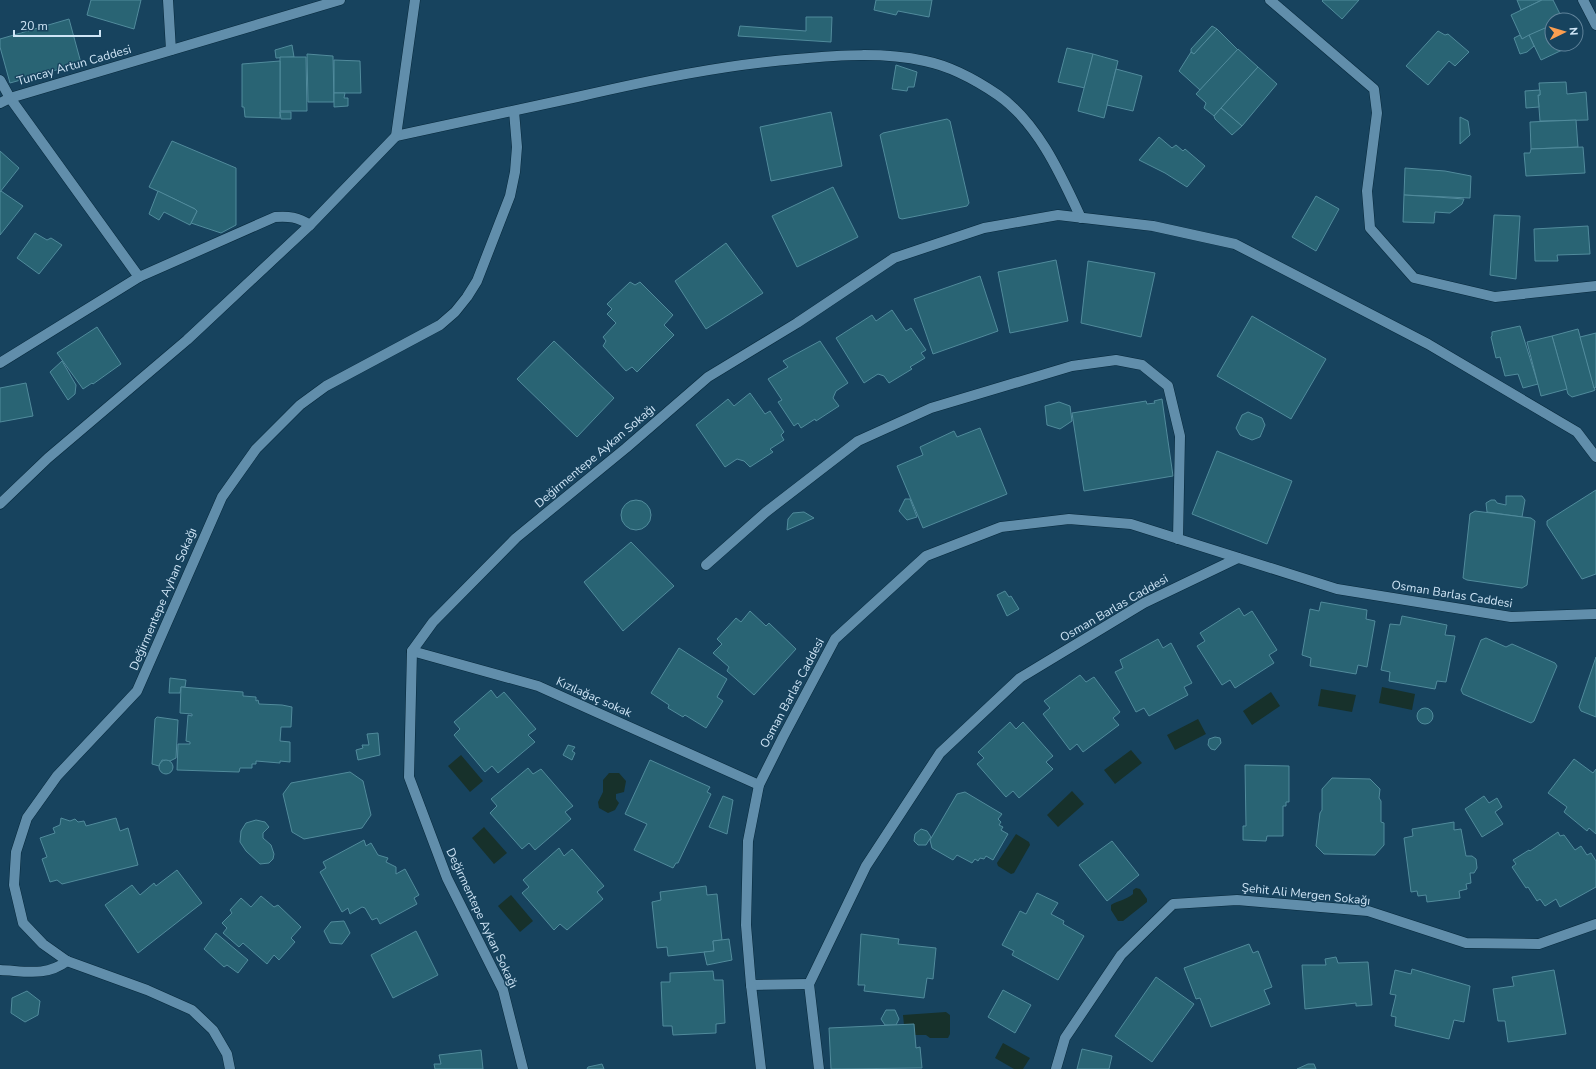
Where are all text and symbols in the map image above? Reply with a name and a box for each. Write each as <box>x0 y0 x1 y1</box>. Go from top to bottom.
scale bar <box>14 12 100 38</box>
north arrow <box>1544 12 1584 52</box>
text: 20 m <box>20 18 48 34</box>
text: N <box>1566 26 1581 36</box>
street label: Tuncay Artun Caddesi <box>15 41 133 89</box>
street label: Değirmentepe Aykan Sokağı <box>531 401 659 511</box>
street label: Değirmentepe Ayhan Sokağı <box>126 525 200 673</box>
street label: Osman Barlas Caddesi <box>1057 571 1171 645</box>
street label: Osman Barlas Caddesi <box>1390 577 1514 611</box>
street label: Osman Barlas Caddesi <box>756 635 828 751</box>
street label: Kızılağaç sokak <box>554 673 635 721</box>
street label: Değirmentepe Aykan Sokağı <box>442 845 522 991</box>
street label: Şehit Ali Mergen Sokağı <box>1241 879 1371 909</box>

